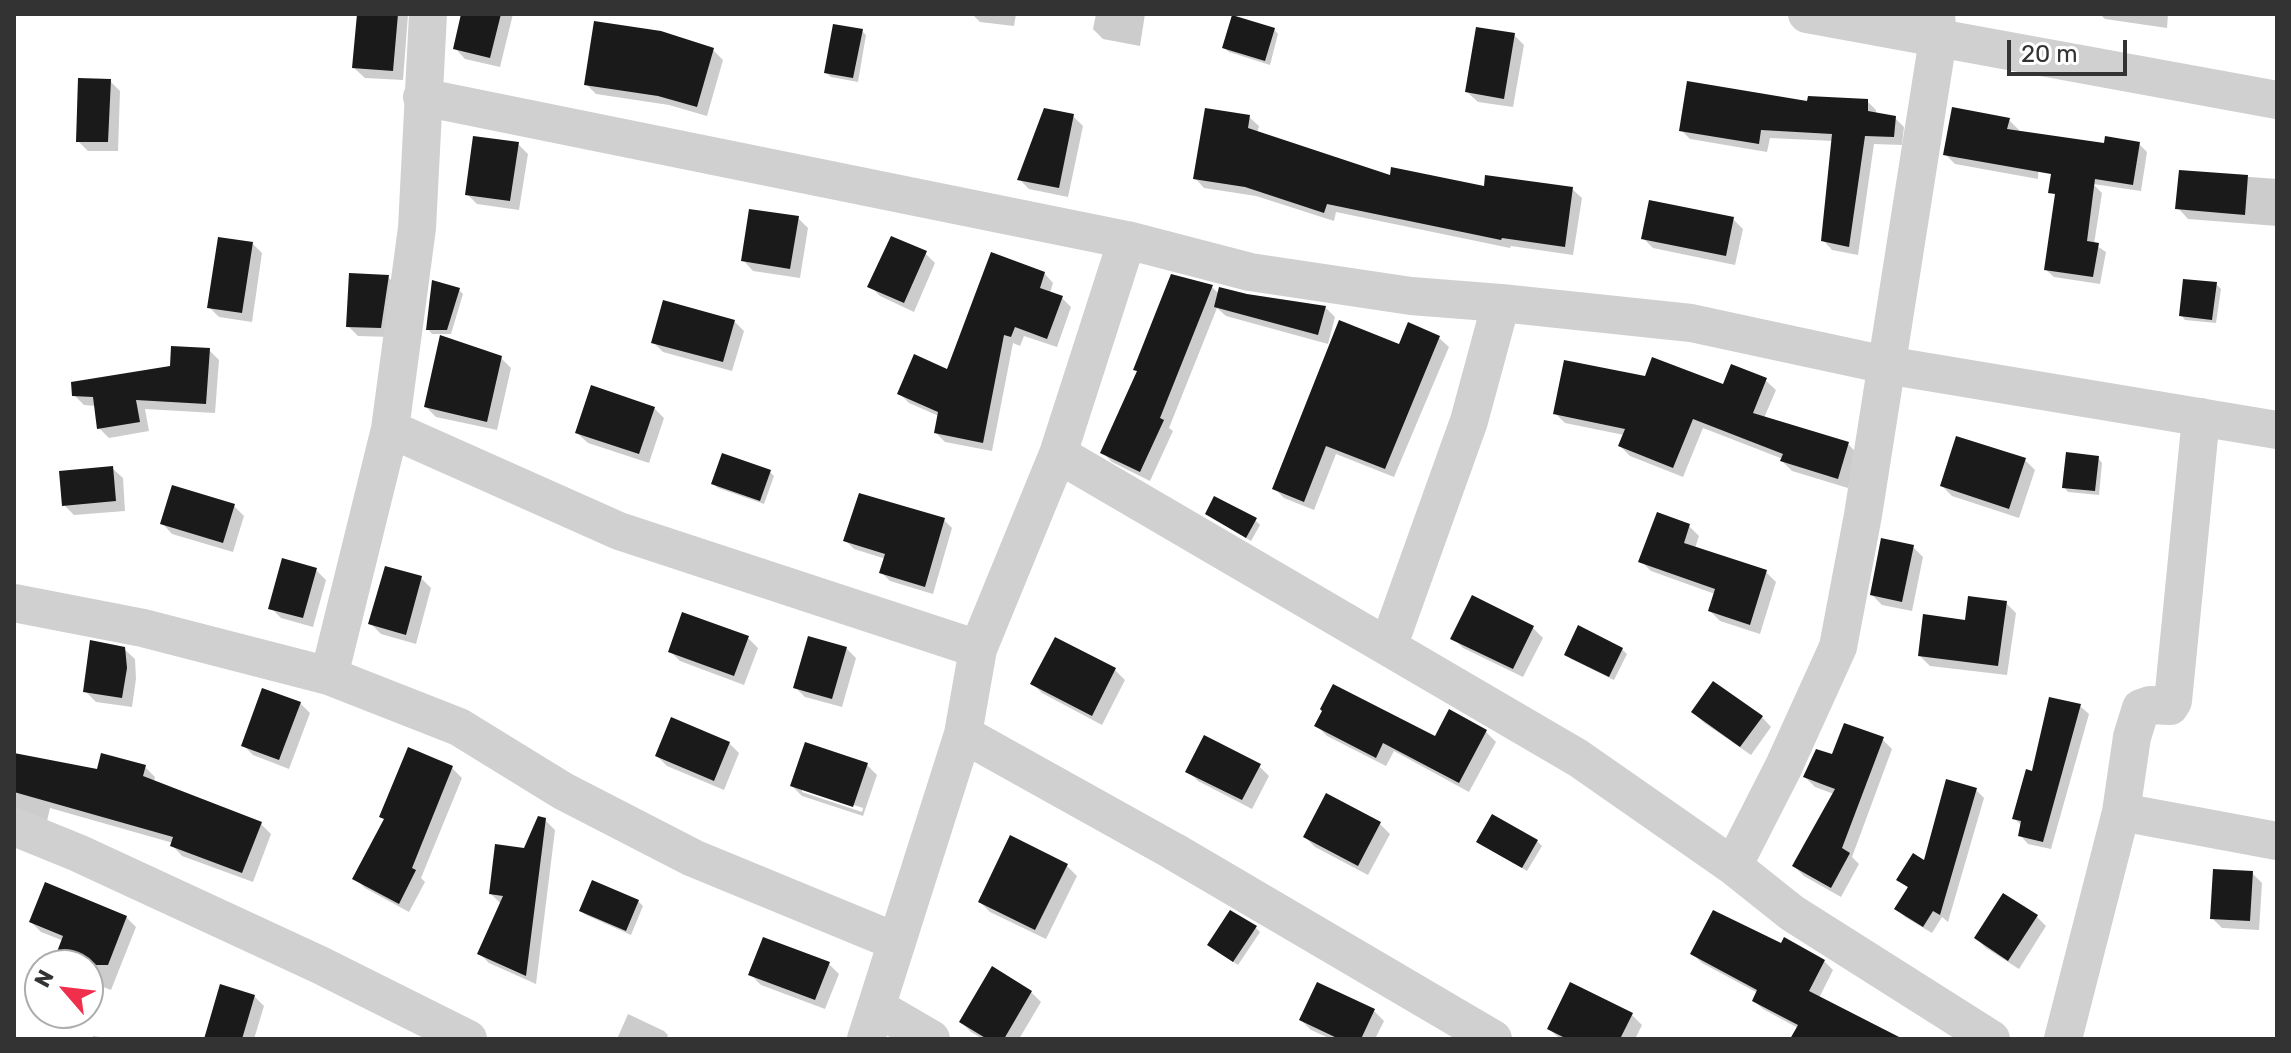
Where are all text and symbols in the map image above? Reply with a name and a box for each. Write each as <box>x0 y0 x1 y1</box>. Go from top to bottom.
scale bar <box>2011 24 2131 74</box>
text: 20 m <box>2021 40 2078 68</box>
north arrow <box>24 949 104 1029</box>
text: N <box>28 965 60 992</box>

